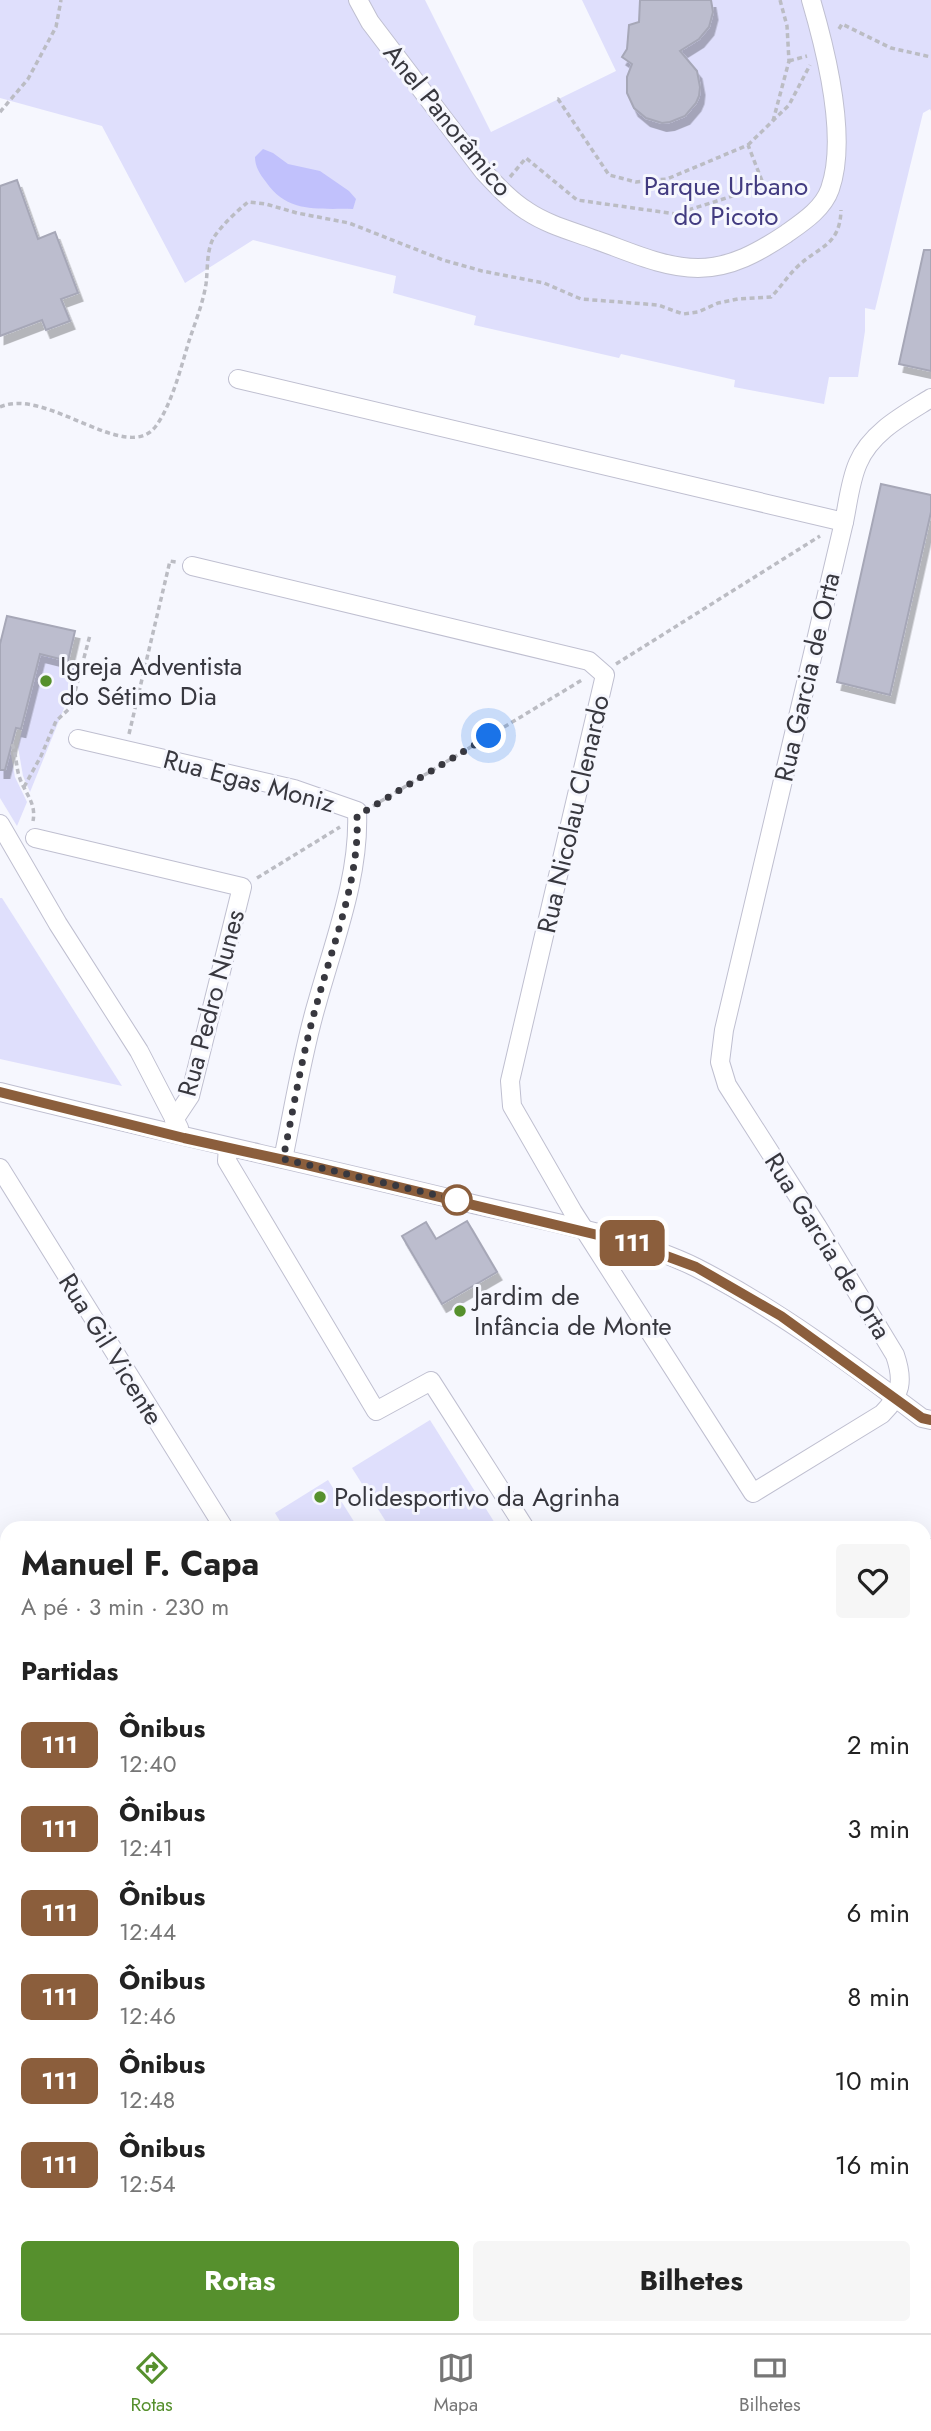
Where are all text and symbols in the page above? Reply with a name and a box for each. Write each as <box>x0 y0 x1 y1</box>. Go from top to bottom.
street label: Anel Panorâmico <box>374 35 522 205</box>
park label: Parque Urbano do Picoto <box>644 167 808 235</box>
street label: Rua Garcia de Orta <box>764 569 850 785</box>
place label: Igreja Adventista do Sétimo Dia <box>60 647 242 715</box>
marker: Igreja Adventista do Sétimo Dia <box>38 673 54 689</box>
street label: Rua Nicolau Clenardo <box>527 691 619 937</box>
your location <box>471 718 506 753</box>
street label: Rua Egas Moniz <box>159 740 339 822</box>
street label: Rua Pedro Nunes <box>168 905 254 1101</box>
street label: Rua Garcia de Orta <box>755 1145 901 1347</box>
unlabelled marker <box>442 1185 472 1215</box>
line badge: 111 <box>592 1220 672 1266</box>
text: 111 <box>614 1225 650 1260</box>
street label: Rua Gil Vicente <box>49 1266 173 1432</box>
place label: Jardim de Infância de Monte <box>471 1277 672 1345</box>
marker: Jardim de Infância de Monte <box>452 1303 468 1319</box>
place label: Polidesportivo da Agrinha <box>334 1478 620 1516</box>
marker: Polidesportivo da Agrinha <box>312 1489 328 1505</box>
text: Manuel F. Capa <box>21 1540 259 1587</box>
button: heart <box>836 1544 910 1618</box>
text: A pé · 3 min · 230 m <box>21 1590 229 1624</box>
text: Partidas <box>21 1652 118 1690</box>
text: Ônibus <box>119 1709 205 1747</box>
text: 2 min <box>847 1726 910 1764</box>
text: 111 <box>41 1727 78 1762</box>
text: 12:40 <box>119 1747 177 1781</box>
text: Ônibus <box>119 1793 205 1831</box>
text: 3 min <box>847 1810 910 1848</box>
text: 111 <box>41 1811 78 1846</box>
text: 12:41 <box>119 1831 173 1865</box>
text: Ônibus <box>119 1877 205 1915</box>
text: 6 min <box>847 1894 910 1932</box>
text: 111 <box>41 1895 78 1930</box>
text: 12:44 <box>119 1915 176 1949</box>
text: Ônibus <box>119 1961 205 1999</box>
text: 8 min <box>847 1978 910 2016</box>
text: 111 <box>41 1979 78 2014</box>
text: 12:46 <box>119 1999 176 2033</box>
text: Ônibus <box>119 2045 205 2083</box>
text: 10 min <box>834 2062 910 2100</box>
text: 111 <box>41 2063 78 2098</box>
text: 12:48 <box>119 2083 175 2117</box>
text: Ônibus <box>119 2129 205 2167</box>
text: 16 min <box>835 2146 910 2184</box>
text: 111 <box>41 2147 78 2182</box>
text: 12:54 <box>119 2167 176 2201</box>
button: Rotas <box>21 2241 459 2321</box>
button: Bilhetes <box>473 2241 910 2321</box>
tab: Rotas <box>130 2349 173 2418</box>
tab: Mapa <box>434 2349 478 2418</box>
tab: Bilhetes <box>739 2349 801 2418</box>

